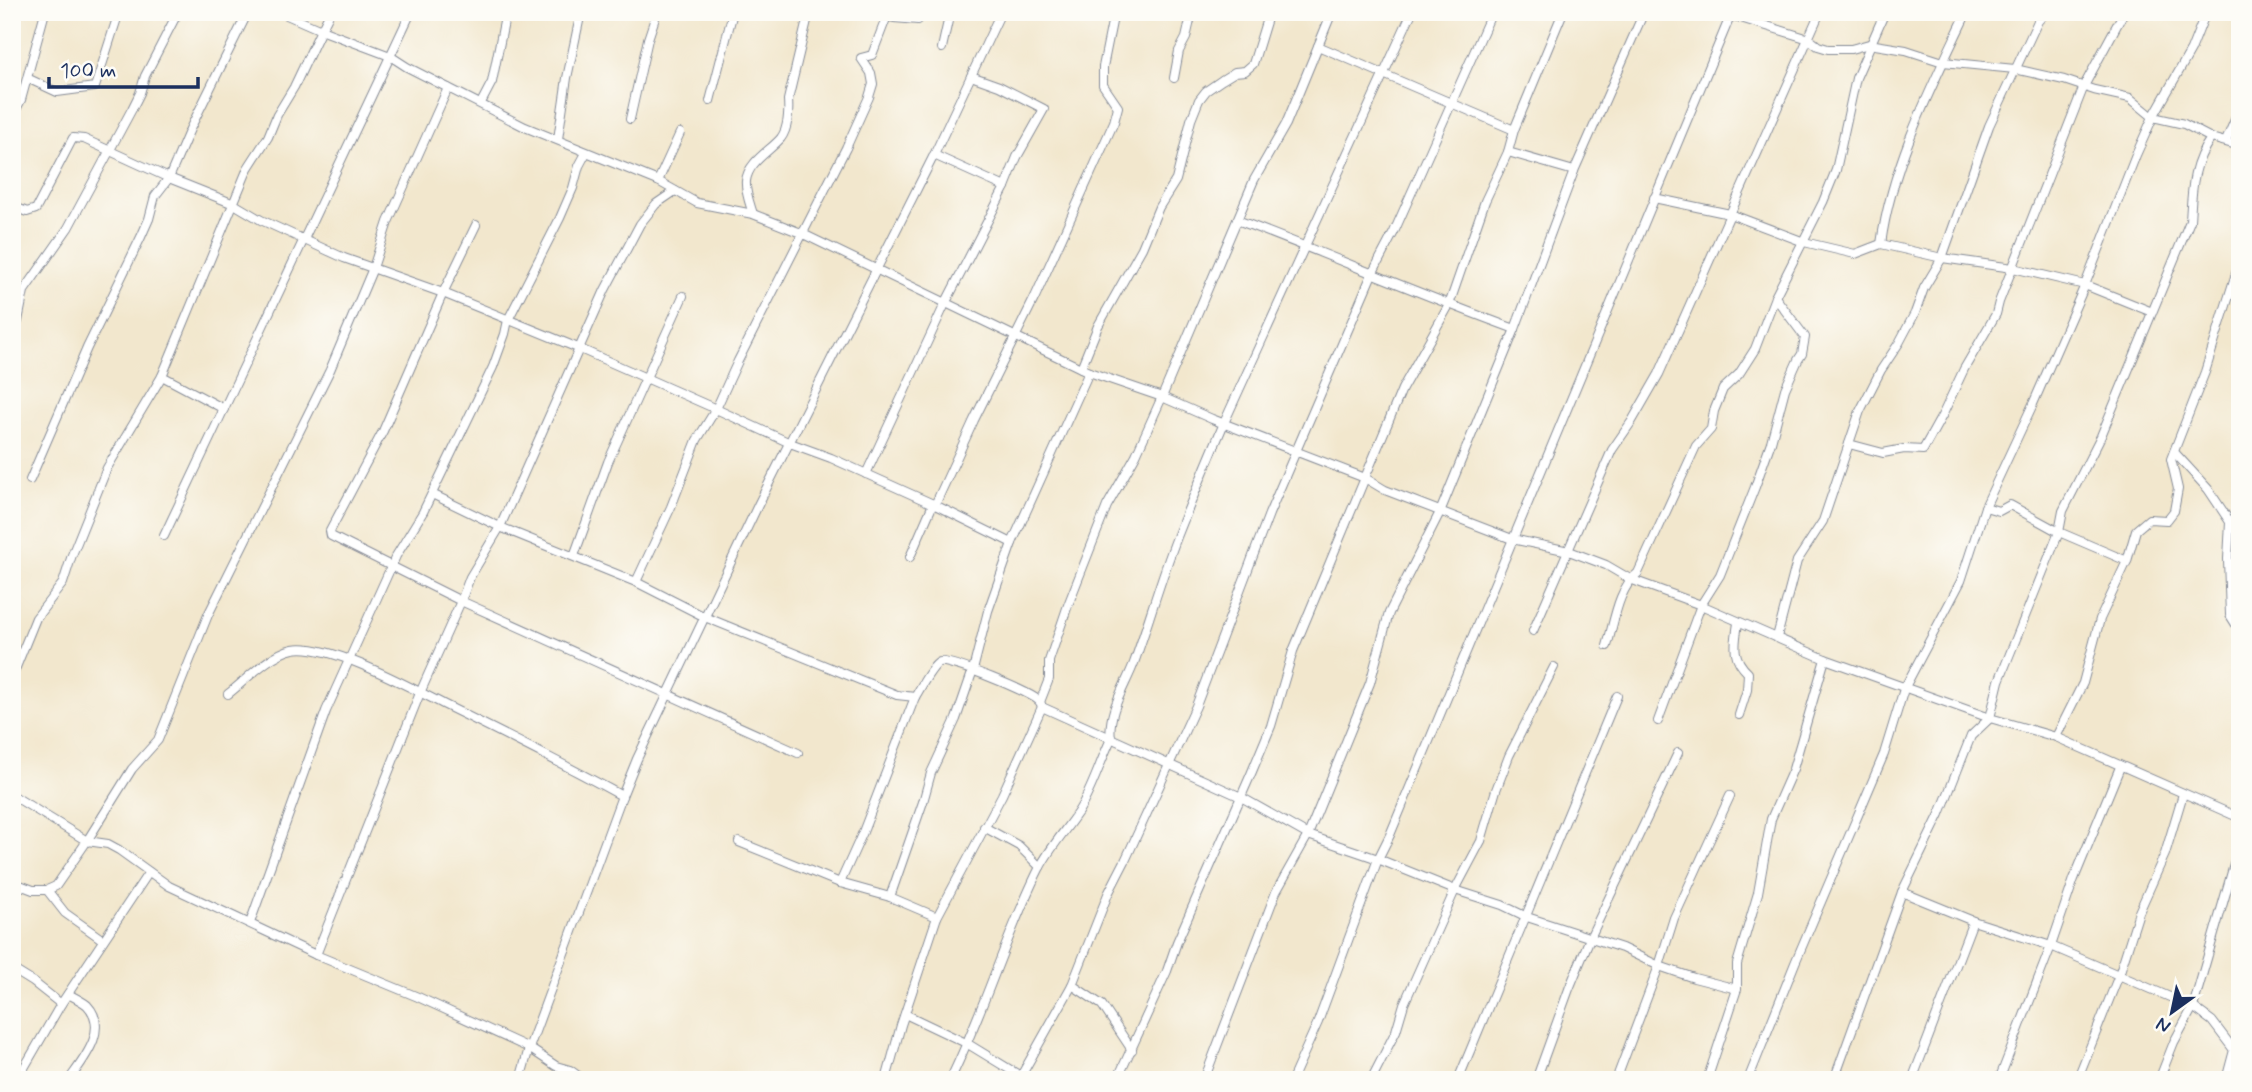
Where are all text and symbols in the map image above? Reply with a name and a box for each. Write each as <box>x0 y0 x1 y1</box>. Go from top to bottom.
scale bar <box>49 46 198 90</box>
text: 100 m <box>60 57 116 85</box>
north arrow <box>2136 976 2206 1046</box>
text: N <box>2151 1011 2176 1039</box>

